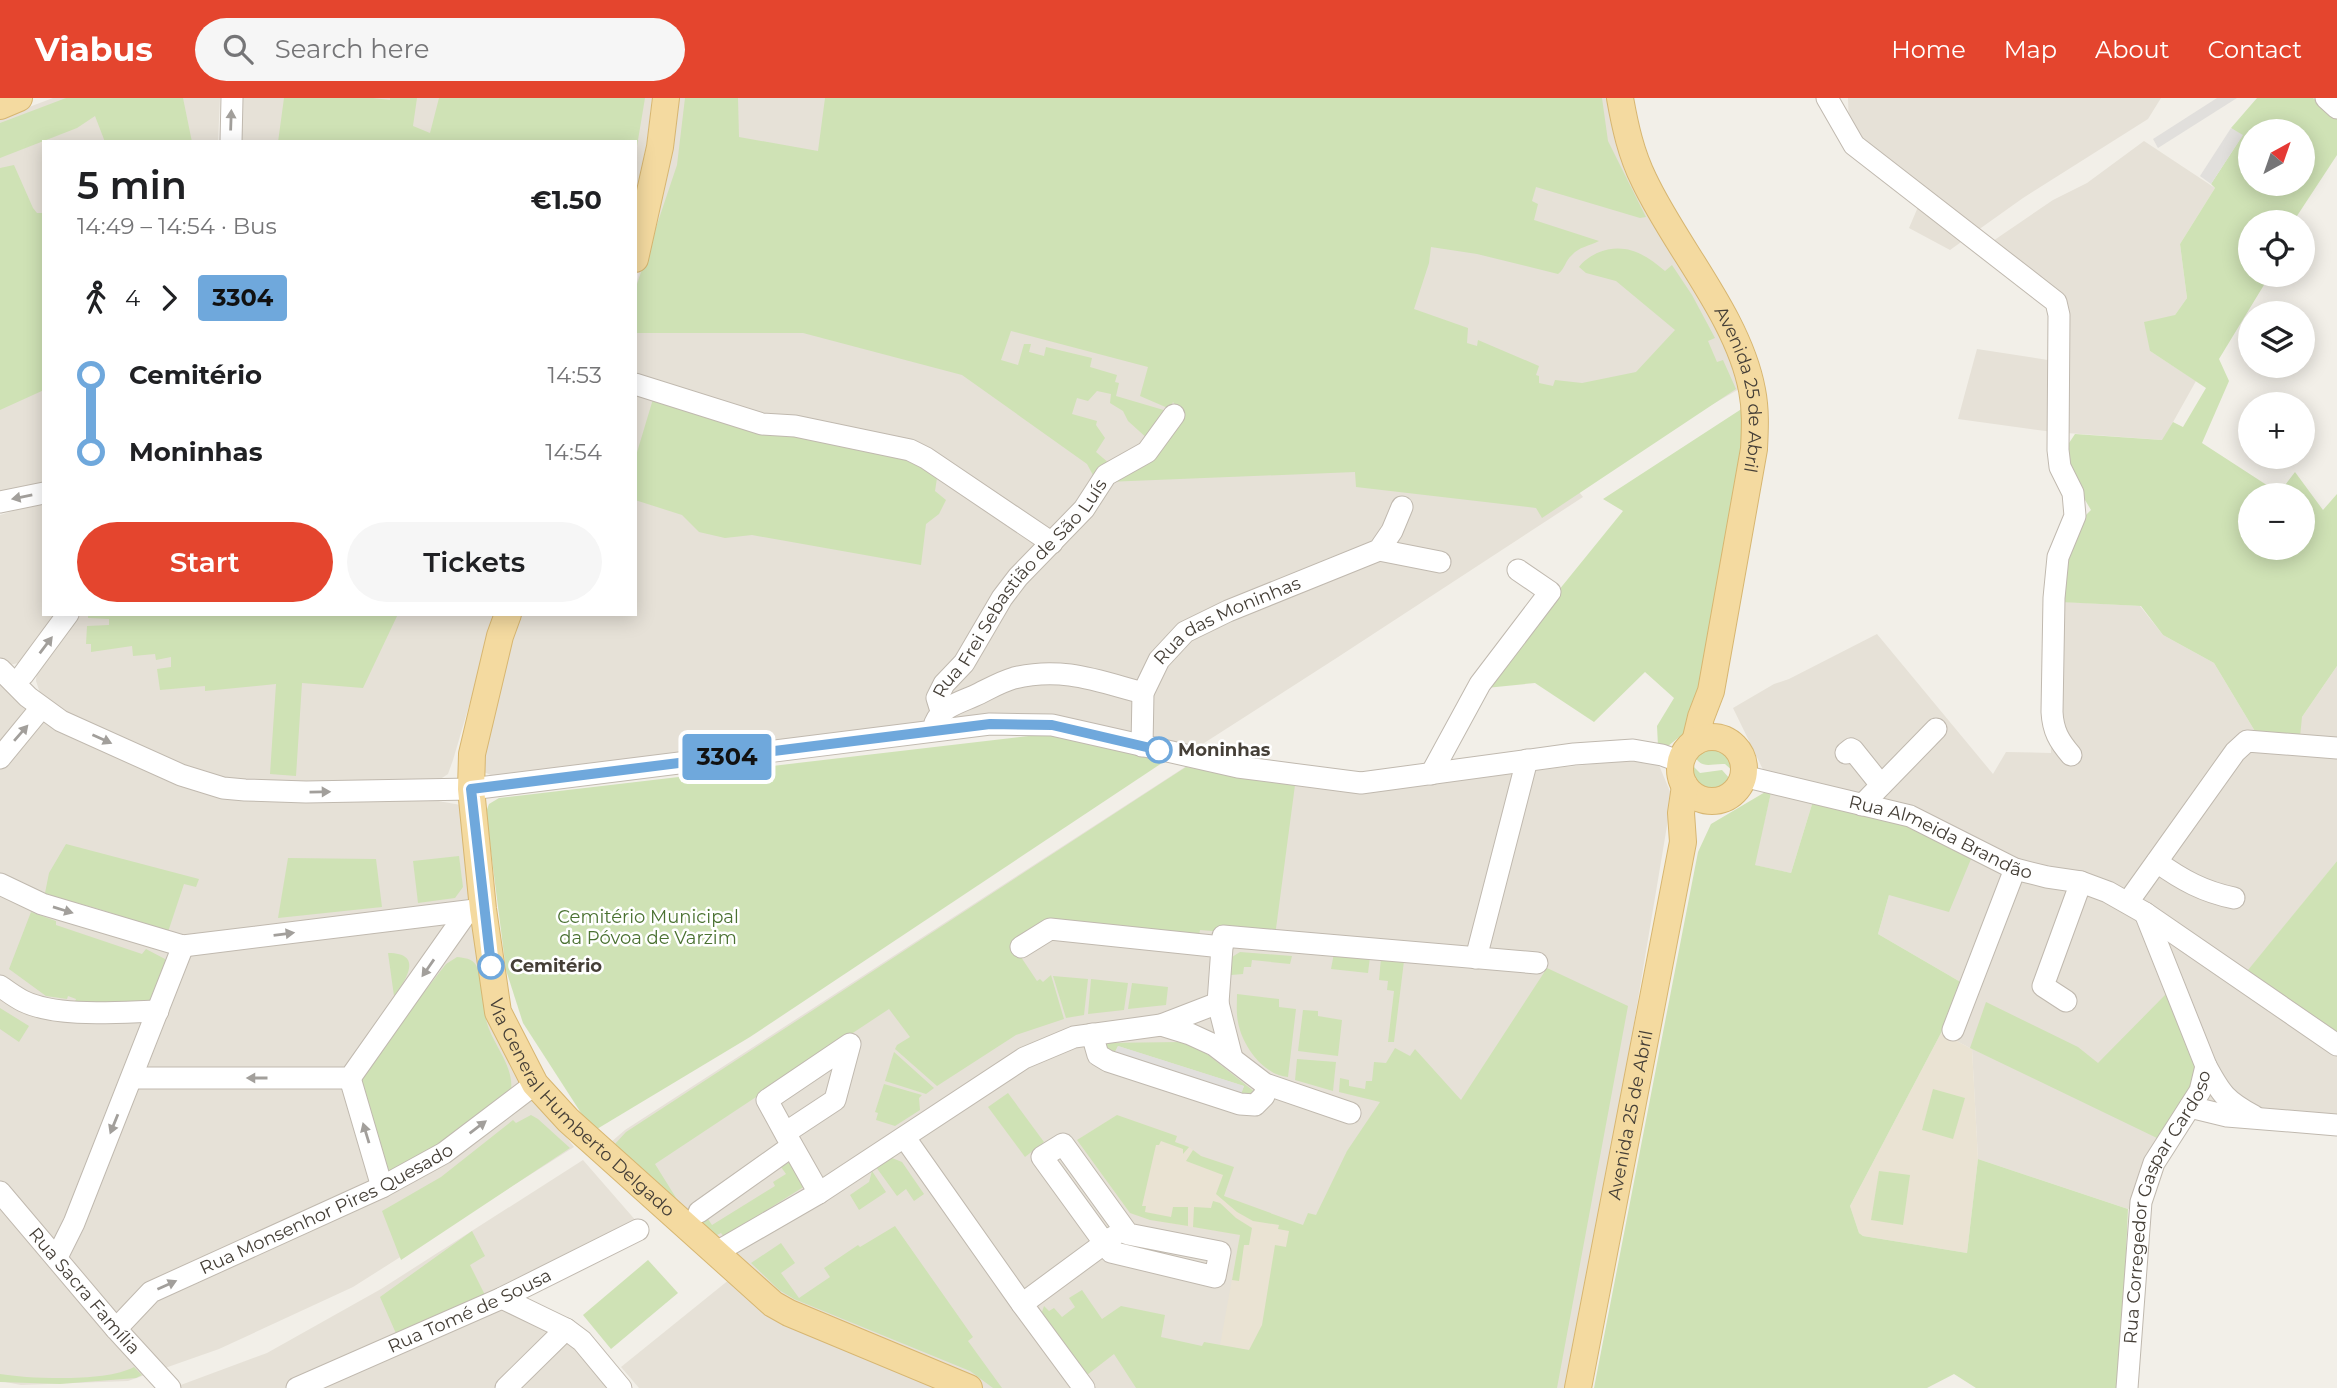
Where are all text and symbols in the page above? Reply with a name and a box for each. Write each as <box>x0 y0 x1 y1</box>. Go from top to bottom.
search box <box>195 18 685 81</box>
text: Viabus <box>35 29 153 69</box>
icon: search <box>219 30 257 68</box>
text: Search here <box>275 33 429 65</box>
text: Home <box>1891 35 1966 64</box>
text: Map <box>2004 35 2057 64</box>
text: About <box>2095 35 2169 64</box>
text: Contact <box>2207 35 2302 64</box>
one-way arrow <box>226 109 237 131</box>
north arrow <box>2238 119 2315 196</box>
map controls <box>2238 119 2315 560</box>
text: 5 min <box>77 162 187 209</box>
text: €1.50 <box>531 184 602 216</box>
button: locate <box>2238 210 2315 287</box>
text: 14:49 – 14:54 · Bus <box>77 212 277 240</box>
icon: walk <box>77 279 115 317</box>
icon: forward <box>150 279 188 317</box>
text: 3304 <box>212 283 273 312</box>
text: 4 <box>125 284 140 312</box>
button: layers <box>2238 301 2315 378</box>
street label: Avenida 25 de Abril <box>1710 302 1766 475</box>
text: Cemitério <box>129 359 262 391</box>
text: 14:53 <box>548 361 602 389</box>
button: + <box>2238 392 2315 469</box>
text: Moninhas <box>129 436 262 468</box>
text: 14:54 <box>545 438 602 466</box>
street label: Rua Frei Sebastião de São Luís <box>928 474 1112 701</box>
button: − <box>2238 483 2315 560</box>
one-way arrow <box>11 491 33 502</box>
button: Start <box>77 522 333 602</box>
button: Tickets <box>347 522 602 602</box>
street label: Rua das Moninhas <box>1149 572 1304 669</box>
one-way arrow <box>38 636 52 654</box>
one-way arrow <box>13 724 29 742</box>
one-way arrow <box>92 733 112 745</box>
line badge: 3304 <box>678 734 776 780</box>
marker: Moninhas <box>1146 737 1172 763</box>
place label: Moninhas <box>1178 739 1271 761</box>
text: 3304 <box>696 742 758 771</box>
one-way arrow <box>309 786 331 798</box>
street label: Rua Almeida Brandão <box>1847 791 2035 884</box>
one-way arrow <box>53 905 74 915</box>
park label: Cemitério Municipal da Póvoa de Varzim <box>557 906 739 949</box>
one-way arrow <box>274 928 296 939</box>
marker: Cemitério <box>478 953 504 979</box>
place label: Cemitério <box>510 955 602 977</box>
one-way arrow <box>421 959 435 977</box>
street label: Via General Humberto Delgado <box>485 996 679 1221</box>
street label: Avenida 25 de Abril <box>1603 1028 1658 1202</box>
street label: Rua Corregedor Gaspar Cardoso <box>2119 1068 2216 1345</box>
one-way arrow <box>246 1072 268 1084</box>
one-way arrow <box>108 1113 119 1134</box>
one-way arrow <box>469 1120 487 1135</box>
one-way arrow <box>360 1122 370 1143</box>
street label: Rua Monsenhor Pires Quesado <box>196 1139 458 1279</box>
street label: Rua Sacra Família <box>24 1223 145 1359</box>
street label: Rua Tomé de Sousa <box>384 1264 555 1358</box>
one-way arrow <box>157 1279 177 1291</box>

